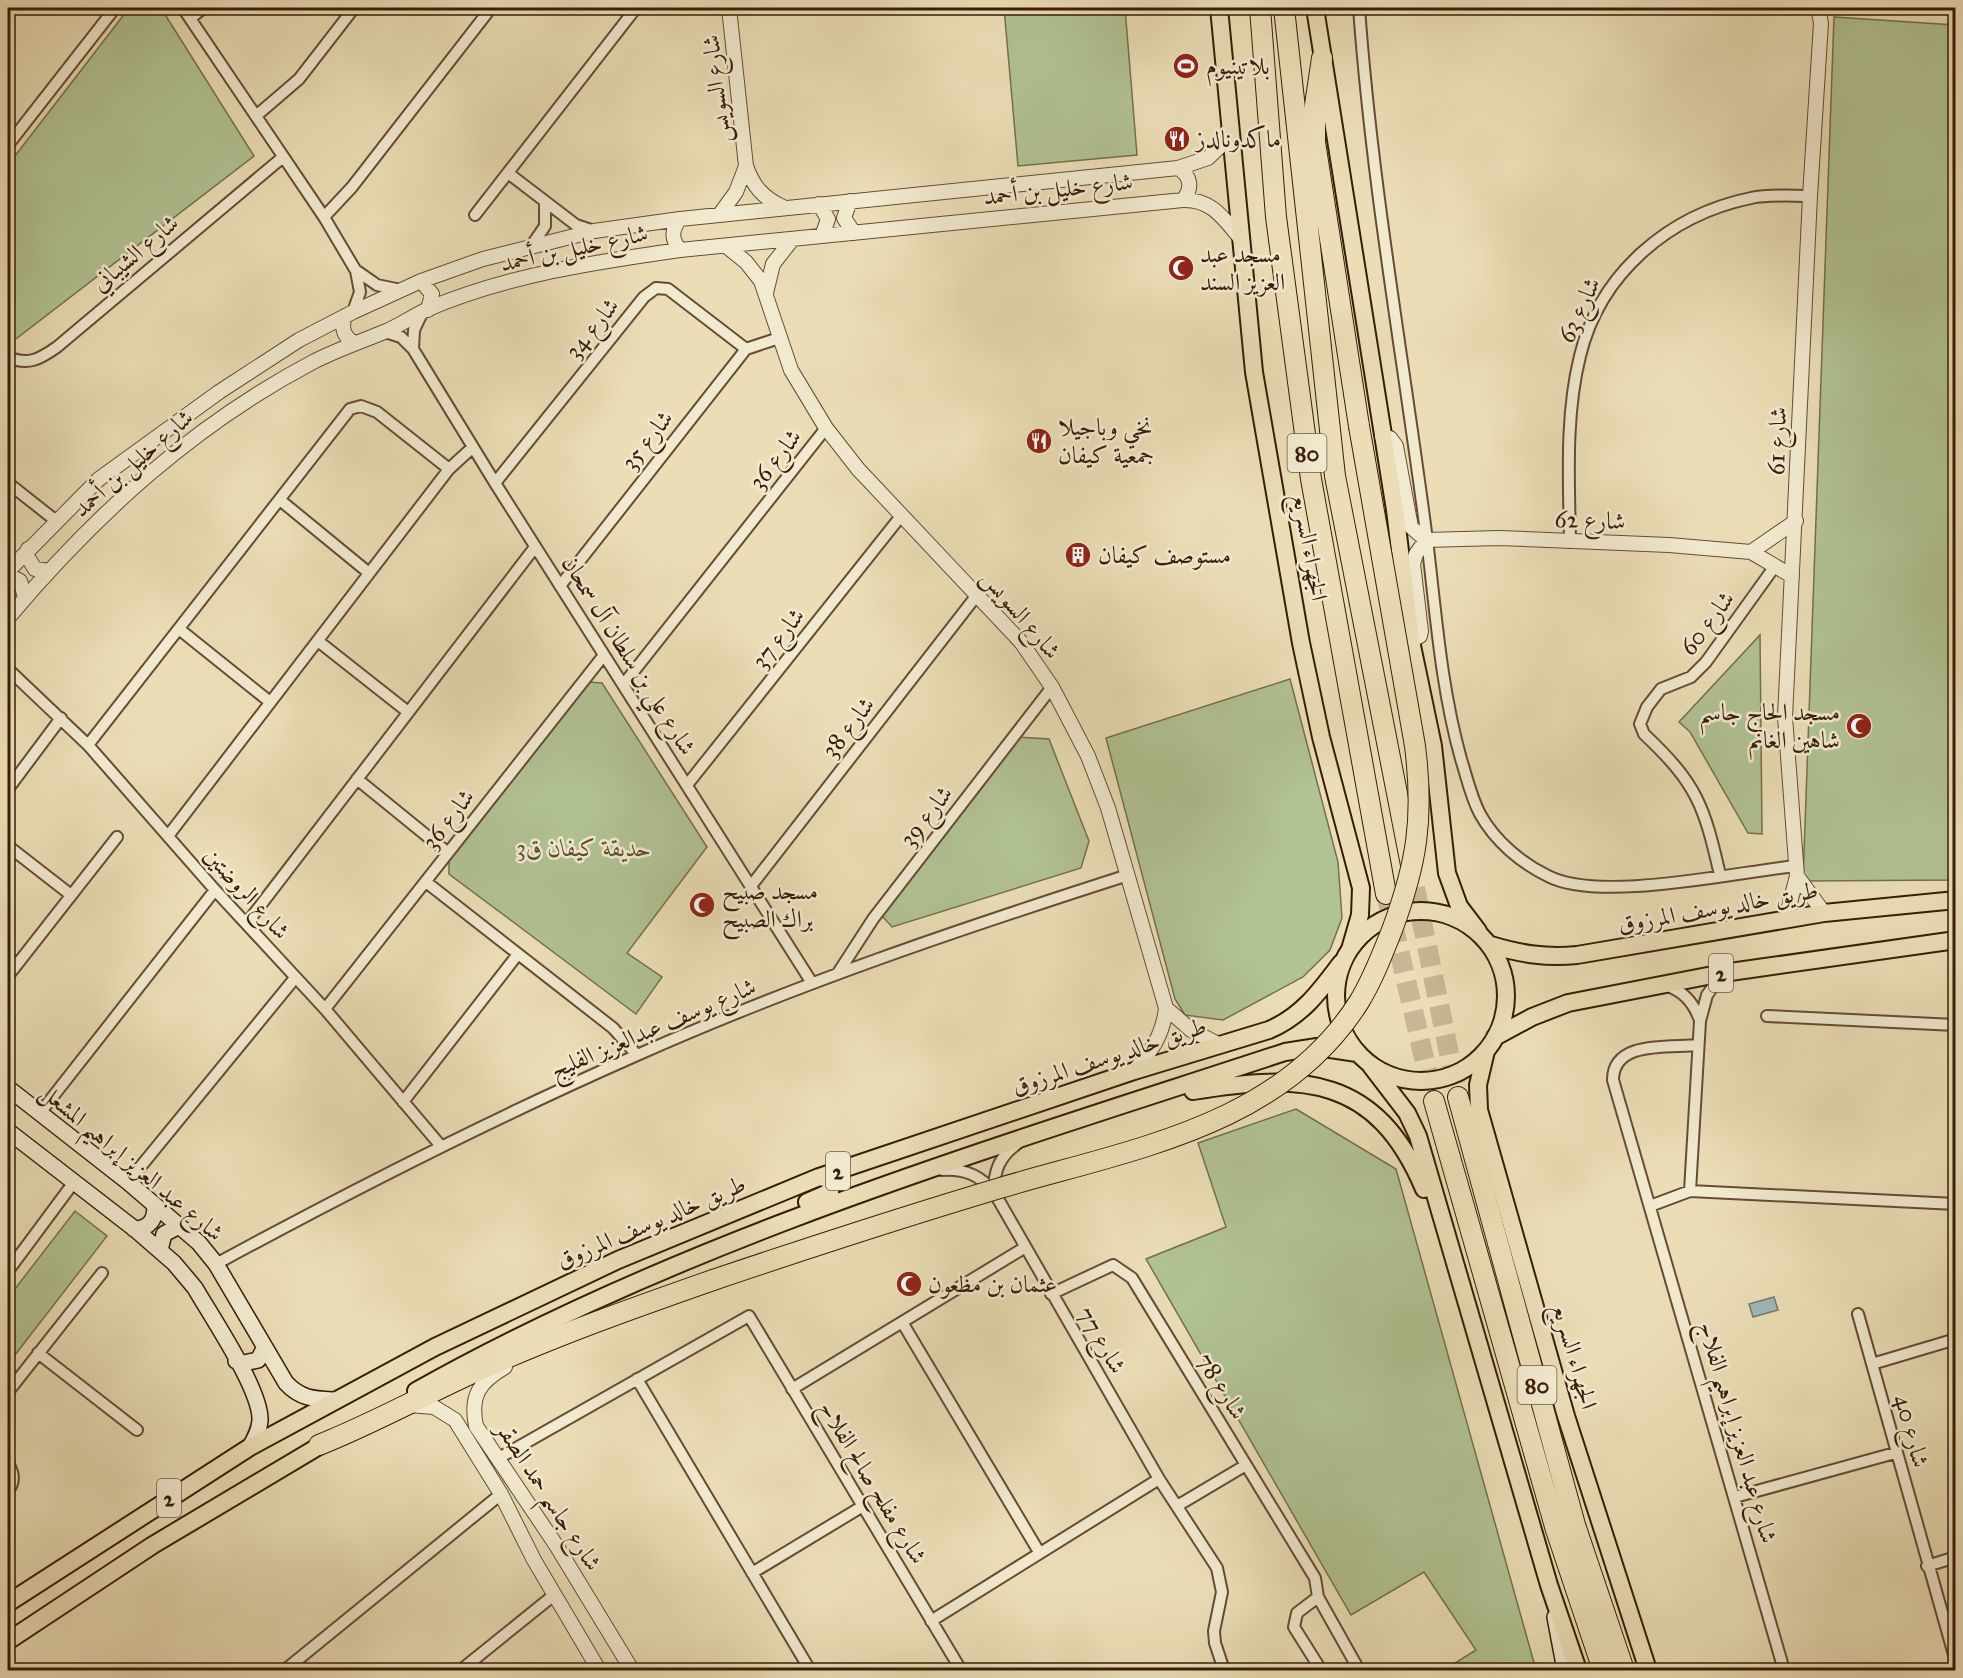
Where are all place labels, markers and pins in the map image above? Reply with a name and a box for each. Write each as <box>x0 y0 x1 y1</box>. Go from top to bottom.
sports icon: بلاتينيوم <box>1171 51 1201 81</box>
place label: بلاتينيوم <box>1206 51 1270 87</box>
restaurant icon: ماكدونالدز <box>1162 124 1192 154</box>
place label: ماكدونالدز <box>1194 124 1281 154</box>
place label: مسجد عبد العزيز السند <box>1200 239 1285 297</box>
mosque icon: مسجد عبد العزيز السند <box>1166 253 1196 283</box>
place label: نخي وباجيلا جمعية كيفان <box>1058 412 1154 470</box>
restaurant icon: نخي وباجيلا جمعية كيفان <box>1024 426 1054 456</box>
building icon: مستوصف كيفان <box>1063 540 1093 570</box>
place label: مستوصف كيفان <box>1098 540 1231 570</box>
place label: مسجد الحاج جاسم شاهين الغانم <box>1699 697 1840 761</box>
mosque icon: مسجد الحاج جاسم شاهين الغانم <box>1844 711 1874 741</box>
place label: مسجد صبيح براك الصبيح <box>722 876 818 940</box>
mosque icon: مسجد صبيح براك الصبيح <box>687 890 717 920</box>
mosque icon: عثمان بن مظعون <box>894 1269 924 1299</box>
place label: عثمان بن مظعون <box>928 1269 1057 1299</box>

